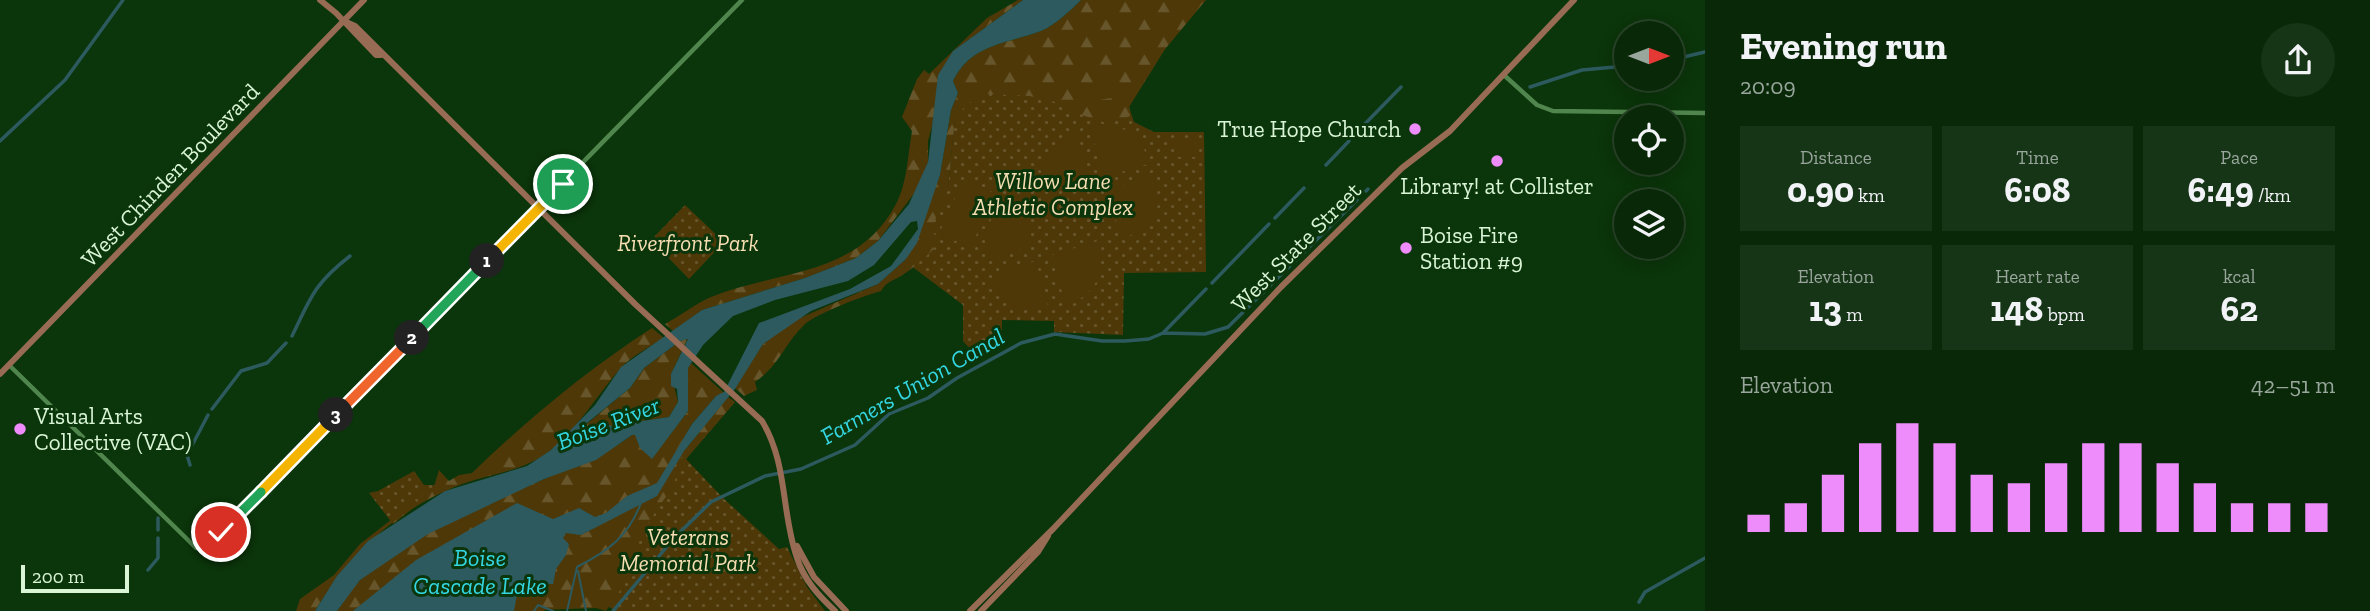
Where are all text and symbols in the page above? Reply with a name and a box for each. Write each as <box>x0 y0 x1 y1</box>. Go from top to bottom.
north arrow <box>1614 21 1684 91</box>
map controls <box>1614 21 1684 259</box>
text: Evening run <box>1740 23 1947 69</box>
button: share <box>2261 23 2335 97</box>
text: 20:09 <box>1740 72 1796 100</box>
street label: West Chinden Boulevard <box>75 77 265 273</box>
button: locate <box>1614 105 1684 175</box>
place label: True Hope Church <box>1217 115 1401 143</box>
marker: True Hope Church <box>1407 121 1423 137</box>
text: Distance <box>1800 146 1872 169</box>
text: Time <box>2016 146 2059 169</box>
text: Pace <box>2220 146 2258 169</box>
marker: Library! at Collister <box>1489 153 1505 169</box>
pin <box>533 154 593 214</box>
icon: arrive <box>544 165 582 203</box>
park label: Willow Lane Athletic Complex <box>972 167 1133 221</box>
text: 0.90 <box>1787 169 1854 211</box>
text: 6:08 <box>2004 169 2071 211</box>
text: 6:49 <box>2188 169 2254 211</box>
place label: Library! at Collister <box>1400 172 1594 200</box>
street label: West State Street <box>1225 176 1367 318</box>
text: km <box>1854 184 1885 207</box>
text: /km <box>2254 184 2291 207</box>
button: layers <box>1614 189 1684 259</box>
place label: Boise Fire Station #9 <box>1420 221 1523 275</box>
park label: Riverfront Park <box>617 229 759 257</box>
marker: Boise Fire Station #9 <box>1398 240 1414 256</box>
pin: 1 <box>470 244 504 278</box>
text: 1 <box>483 249 490 272</box>
text: Elevation <box>1797 265 1874 288</box>
text: Heart rate <box>1995 265 2080 288</box>
text: kcal <box>2223 265 2255 288</box>
text: 13 <box>1809 288 1842 330</box>
text: 148 <box>1990 288 2043 330</box>
text: 62 <box>2220 288 2258 330</box>
text: m <box>1842 303 1863 326</box>
text: bpm <box>2043 303 2085 326</box>
pin: 2 <box>394 320 430 356</box>
water label: Farmers Union Canal <box>815 322 1009 450</box>
text: 2 <box>406 326 417 349</box>
text: Elevation <box>1740 371 1833 399</box>
text: 42–51 m <box>2251 371 2335 399</box>
water label: Boise River <box>552 390 664 456</box>
pin: 3 <box>318 398 354 432</box>
place label: Visual Arts Collective (VAC) <box>33 402 191 456</box>
text: 3 <box>330 403 341 426</box>
marker: Visual Arts Collective (VAC) <box>12 421 28 437</box>
pin <box>191 502 251 562</box>
icon: check <box>202 513 240 551</box>
park label: Veterans Memorial Park <box>620 523 756 577</box>
water label: Boise Cascade Lake <box>413 543 547 600</box>
scale bar <box>21 562 130 594</box>
text: 200 m <box>32 565 84 588</box>

